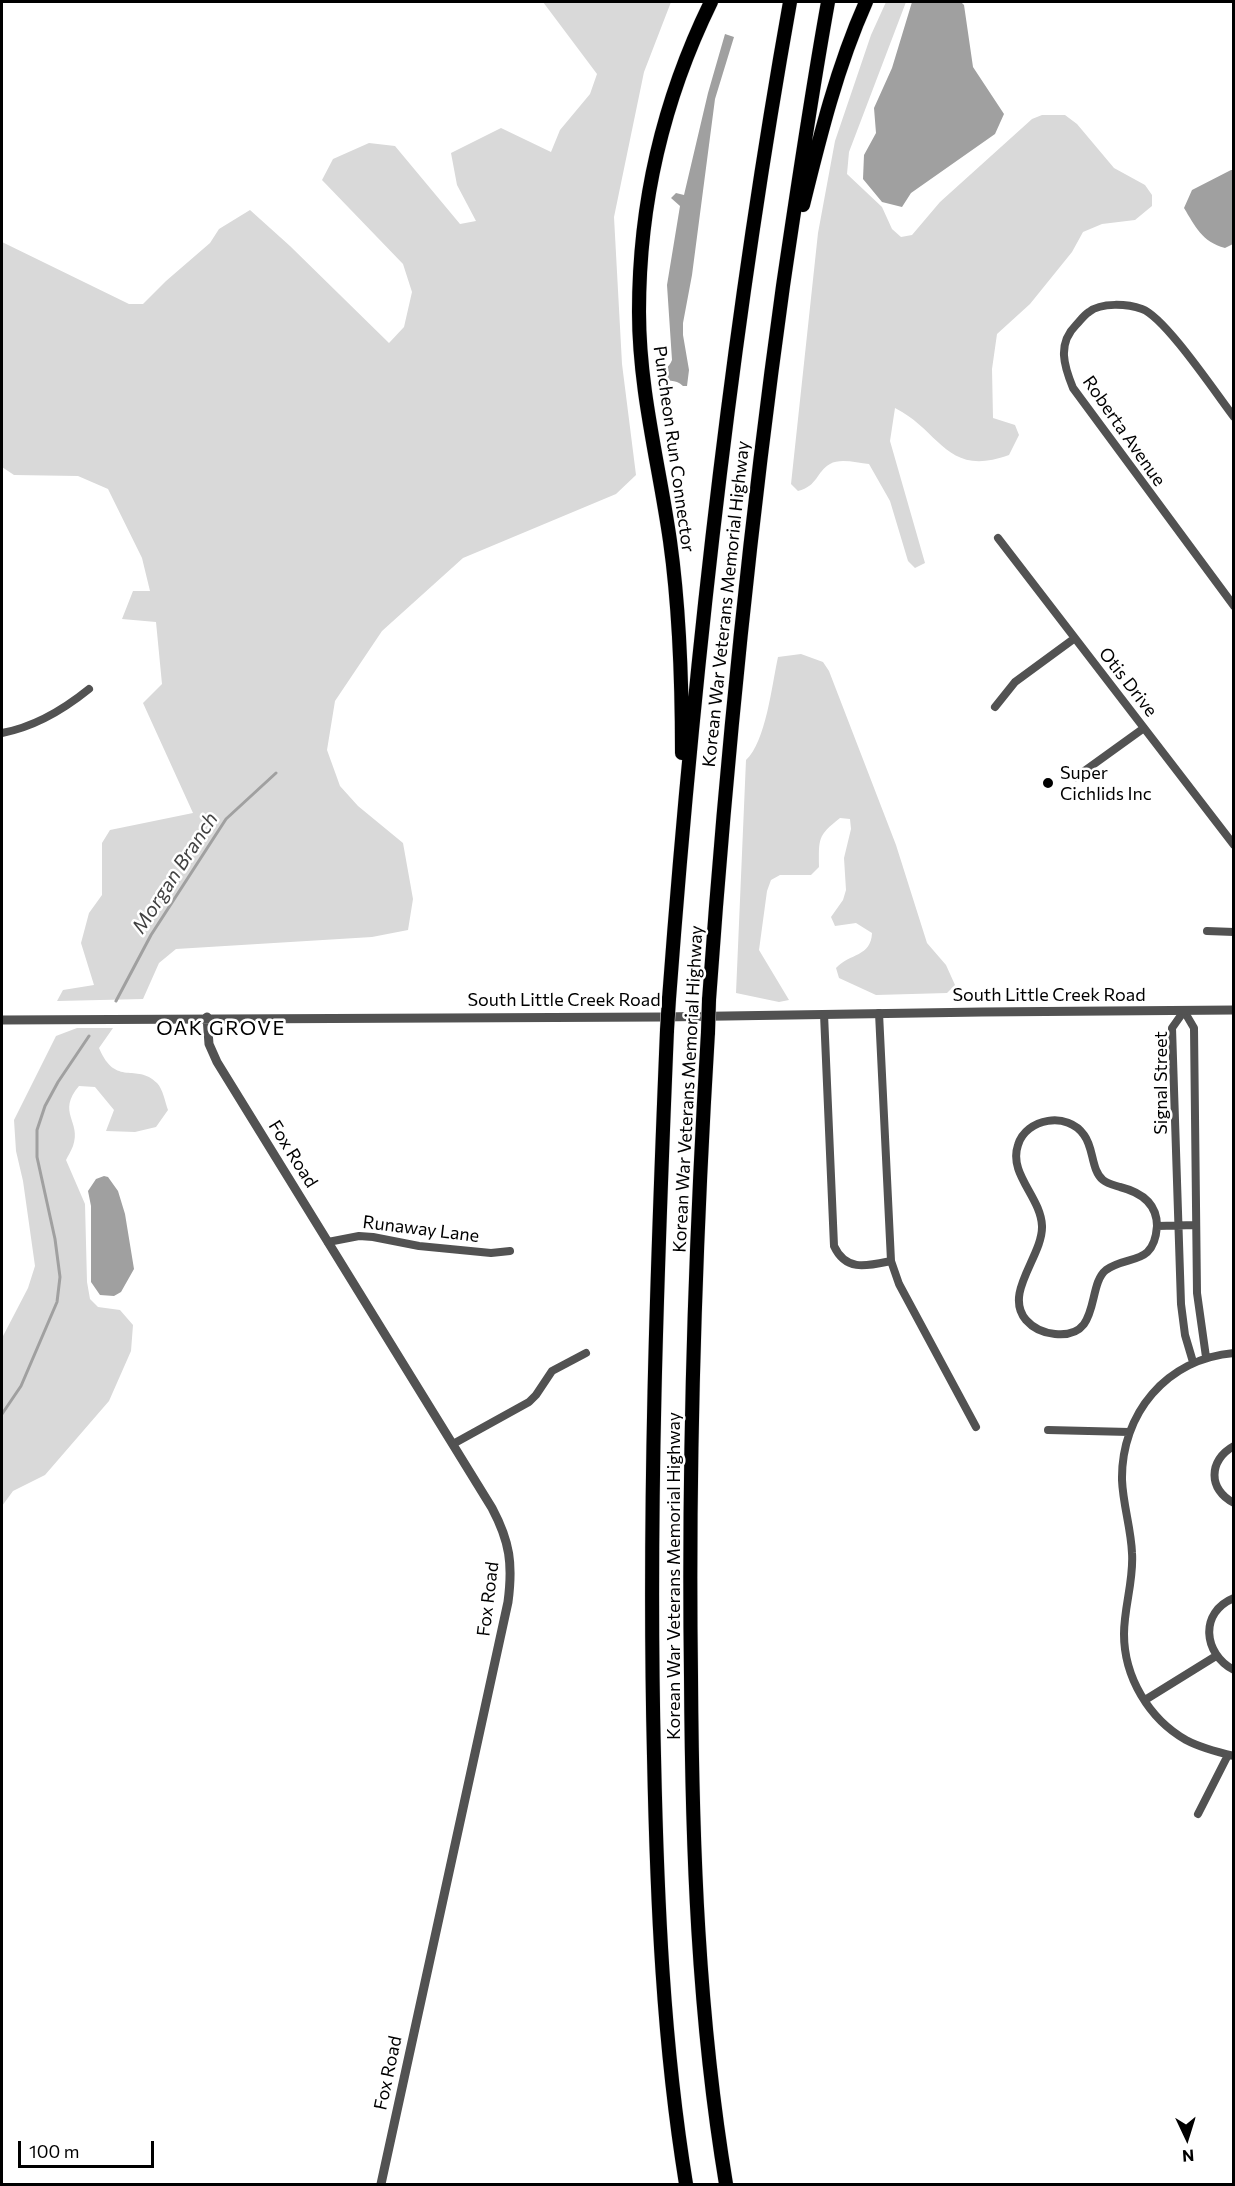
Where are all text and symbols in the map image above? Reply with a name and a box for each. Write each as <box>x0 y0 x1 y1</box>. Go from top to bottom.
street label: Puncheon Run Connector <box>649 345 699 553</box>
street label: Roberta Avenue <box>1078 372 1170 490</box>
street label: Korean War Veterans Memorial Highway <box>698 440 754 768</box>
street label: Otis Drive <box>1094 643 1162 721</box>
place label: Super Cichlids Inc <box>1060 762 1152 804</box>
marker: Super Cichlids Inc <box>1041 776 1055 790</box>
water label: Morgan Branch <box>127 808 223 938</box>
street label: Korean War Veterans Memorial Highway <box>669 925 707 1253</box>
street label: South Little Creek Road <box>952 984 1146 1006</box>
street label: South Little Creek Road <box>467 989 661 1011</box>
district label: OAK GROVE <box>156 1016 286 1040</box>
street label: Signal Street <box>1150 1031 1172 1135</box>
street label: Fox Road <box>264 1116 322 1192</box>
street label: Runaway Lane <box>361 1211 481 1247</box>
street label: Korean War Veterans Memorial Highway <box>663 1412 685 1740</box>
street label: Fox Road <box>473 1560 503 1638</box>
street label: Fox Road <box>370 2034 406 2112</box>
north arrow <box>1157 2108 1217 2168</box>
scale bar <box>21 2129 158 2167</box>
text: 100 m <box>29 2140 79 2162</box>
text: N <box>1182 2147 1195 2166</box>

